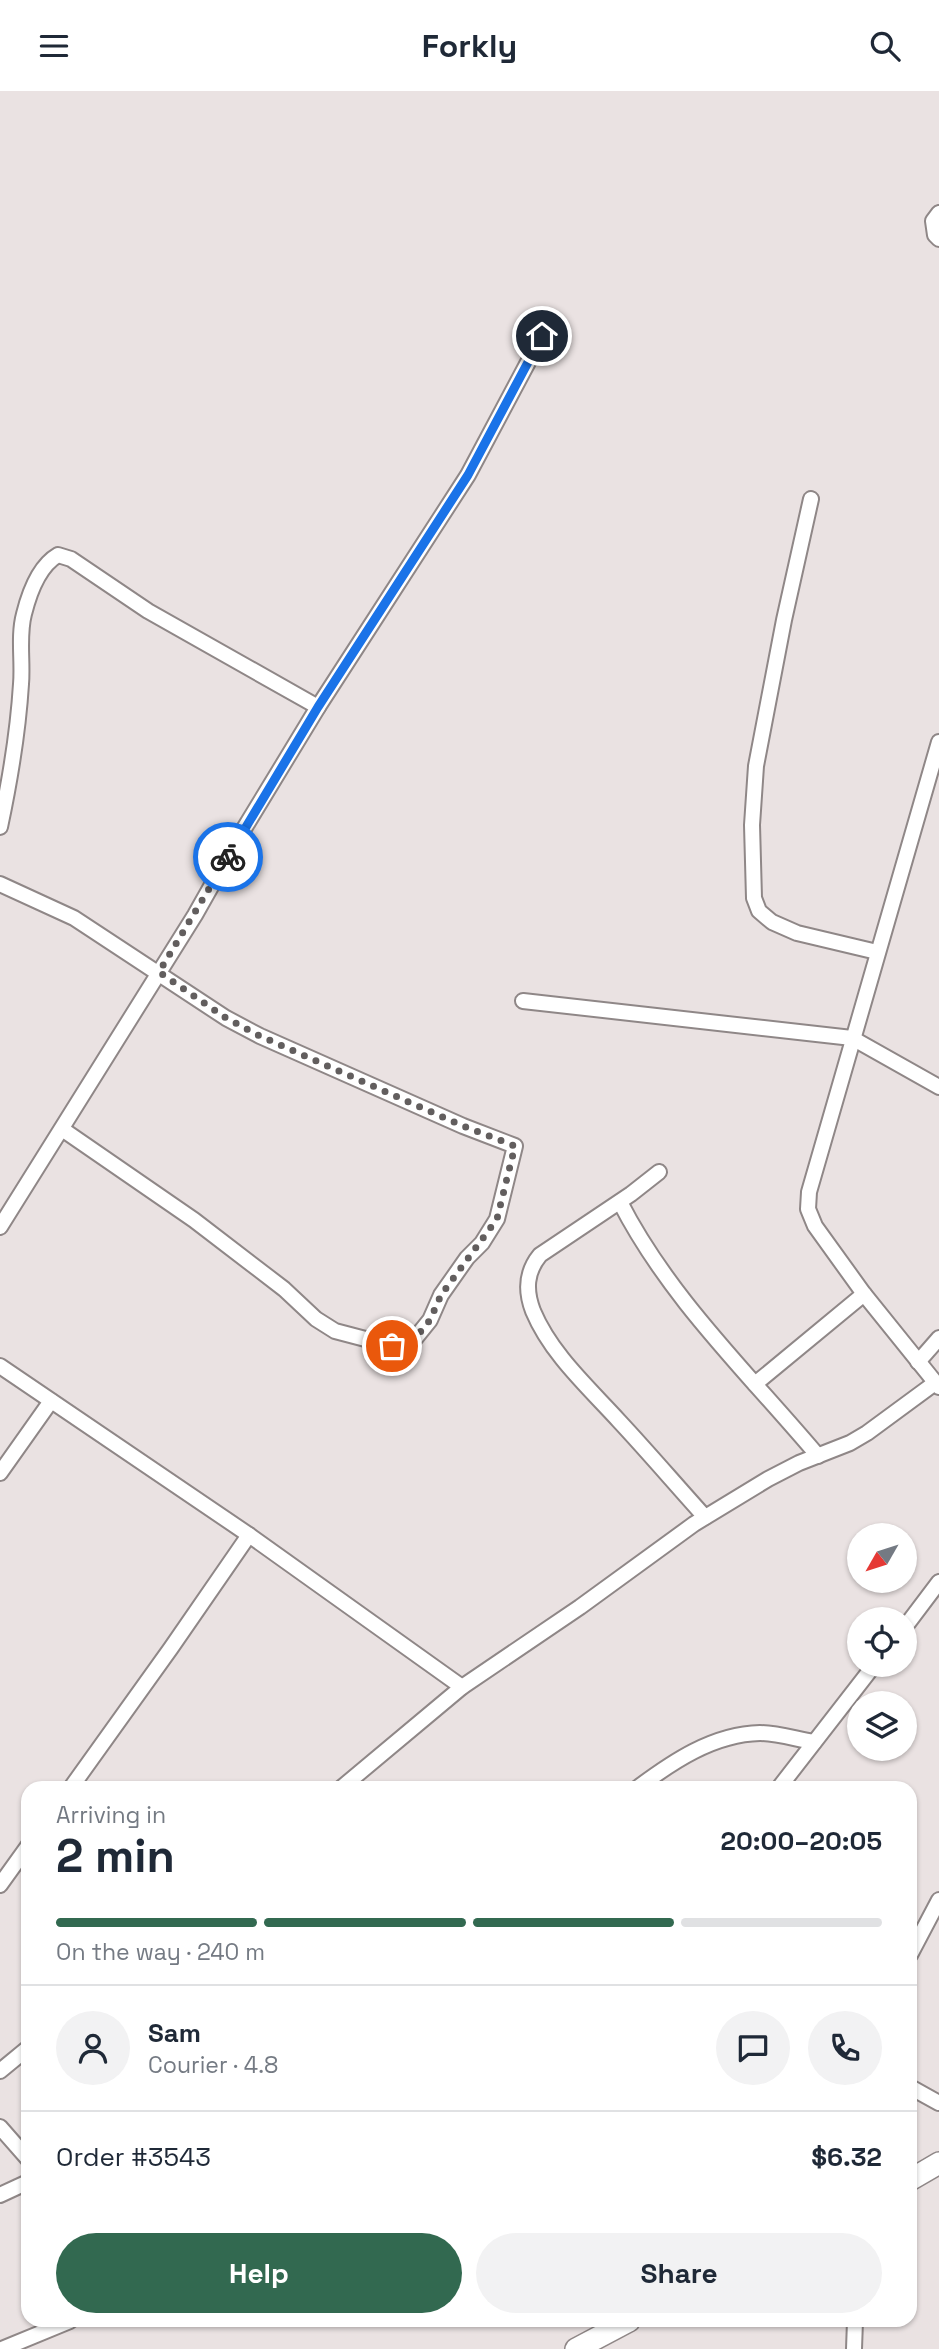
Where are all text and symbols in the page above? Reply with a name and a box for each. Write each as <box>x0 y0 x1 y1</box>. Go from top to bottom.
text: Forkly <box>422 26 517 66</box>
icon: menu <box>35 27 73 65</box>
icon: search <box>866 27 904 65</box>
pin <box>512 306 572 366</box>
icon: home <box>523 317 561 355</box>
courier <box>193 822 263 892</box>
icon: bike <box>209 838 247 876</box>
pin <box>362 1316 422 1376</box>
icon: bag <box>373 1327 411 1365</box>
north arrow <box>847 1523 917 1593</box>
map controls <box>847 1523 917 1761</box>
button: locate <box>847 1607 917 1677</box>
button: layers <box>847 1691 917 1761</box>
text: Arriving in <box>56 1800 166 1830</box>
text: 20:00–20:05 <box>721 1824 882 1858</box>
text: 2 min <box>56 1827 175 1885</box>
text: On the way · 240 m <box>56 1937 265 1967</box>
button: person <box>56 2011 130 2085</box>
button: chat <box>716 2011 790 2085</box>
button: phone <box>808 2011 882 2085</box>
text: Sam <box>148 2016 201 2050</box>
text: Courier · 4.8 <box>148 2050 278 2080</box>
text: Order #3543 <box>56 2140 211 2174</box>
text: $6.32 <box>811 2140 882 2174</box>
button: Help <box>56 2233 462 2313</box>
button: Share <box>476 2233 882 2313</box>

